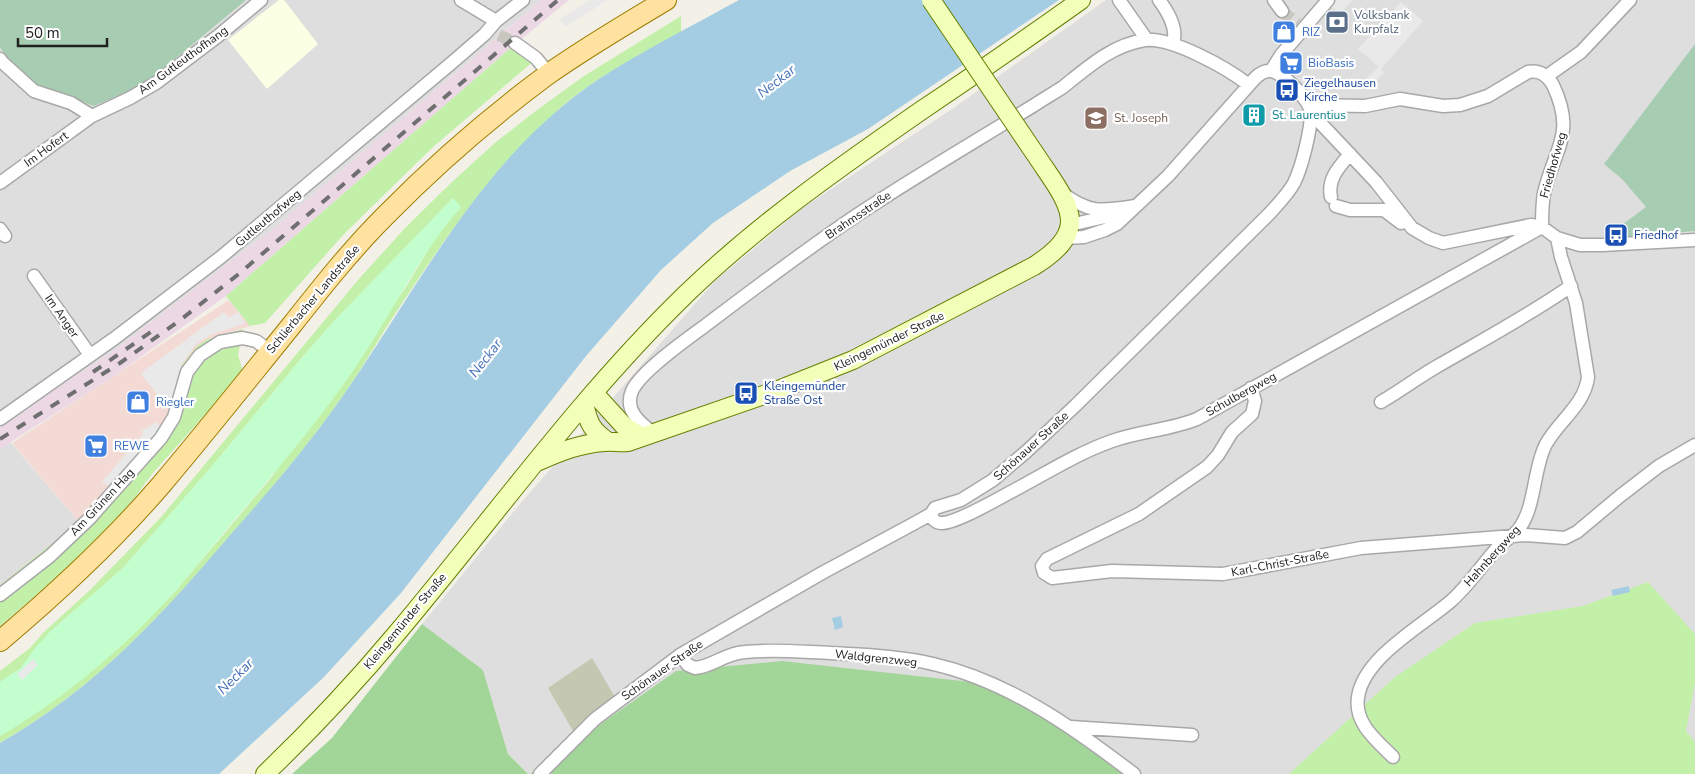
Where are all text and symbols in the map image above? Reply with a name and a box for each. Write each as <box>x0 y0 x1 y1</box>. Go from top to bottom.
place label: Volksbank Kurpfalz <box>1353 7 1411 37</box>
bank icon: Volksbank Kurpfalz <box>1324 9 1350 35</box>
scale bar <box>18 15 106 47</box>
shop icon: RIZ <box>1271 19 1297 45</box>
street label: Am Gutleuthofhang <box>135 22 231 98</box>
text: 50 m <box>25 23 60 43</box>
place label: RIZ <box>1302 24 1320 40</box>
supermarket icon: BioBasis <box>1278 50 1304 76</box>
place label: BioBasis <box>1308 55 1355 71</box>
water label: Neckar <box>753 60 800 102</box>
place label: Ziegelhausen Kirche <box>1304 75 1376 105</box>
bus stop icon: Ziegelhausen Kirche <box>1274 77 1300 103</box>
building icon: St. Laurentius <box>1241 102 1267 128</box>
school or university icon: St. Joseph <box>1083 105 1109 131</box>
place label: St. Laurentius <box>1272 107 1346 123</box>
place label: St. Joseph <box>1114 110 1168 126</box>
street label: Im Hofert <box>21 127 72 171</box>
street label: Friedhofweg <box>1536 130 1570 200</box>
street label: Gutleuthofweg <box>232 186 304 250</box>
street label: Brahmsstraße <box>822 187 894 243</box>
bus stop icon: Friedhof <box>1603 222 1629 248</box>
place label: Friedhof <box>1634 227 1679 243</box>
street label: Schlierbacher Landstraße <box>263 241 363 357</box>
street label: Im Anger <box>41 291 83 342</box>
street label: Kleingemünder Straße <box>831 307 947 375</box>
water label: Neckar <box>464 334 507 381</box>
street label: Schulbergweg <box>1203 368 1279 420</box>
place label: Kleingemünder Straße Ost <box>764 378 847 408</box>
bus stop icon: Kleingemünder Straße Ost <box>733 380 759 406</box>
shop icon: Riegler <box>125 389 151 415</box>
place label: Riegler <box>156 394 195 410</box>
street label: Schönauer Straße <box>990 408 1072 484</box>
supermarket icon: REWE <box>83 433 109 459</box>
place label: REWE <box>114 438 149 454</box>
street label: Am Grünen Hag <box>66 465 138 539</box>
street label: Hahnbergweg <box>1460 522 1524 590</box>
street label: Karl-Christ-Straße <box>1230 546 1330 580</box>
street label: Kleingemünder Straße <box>360 570 450 672</box>
street label: Schönauer Straße <box>618 636 706 704</box>
street label: Waldgrenzweg <box>834 646 918 670</box>
water label: Neckar <box>213 654 258 699</box>

